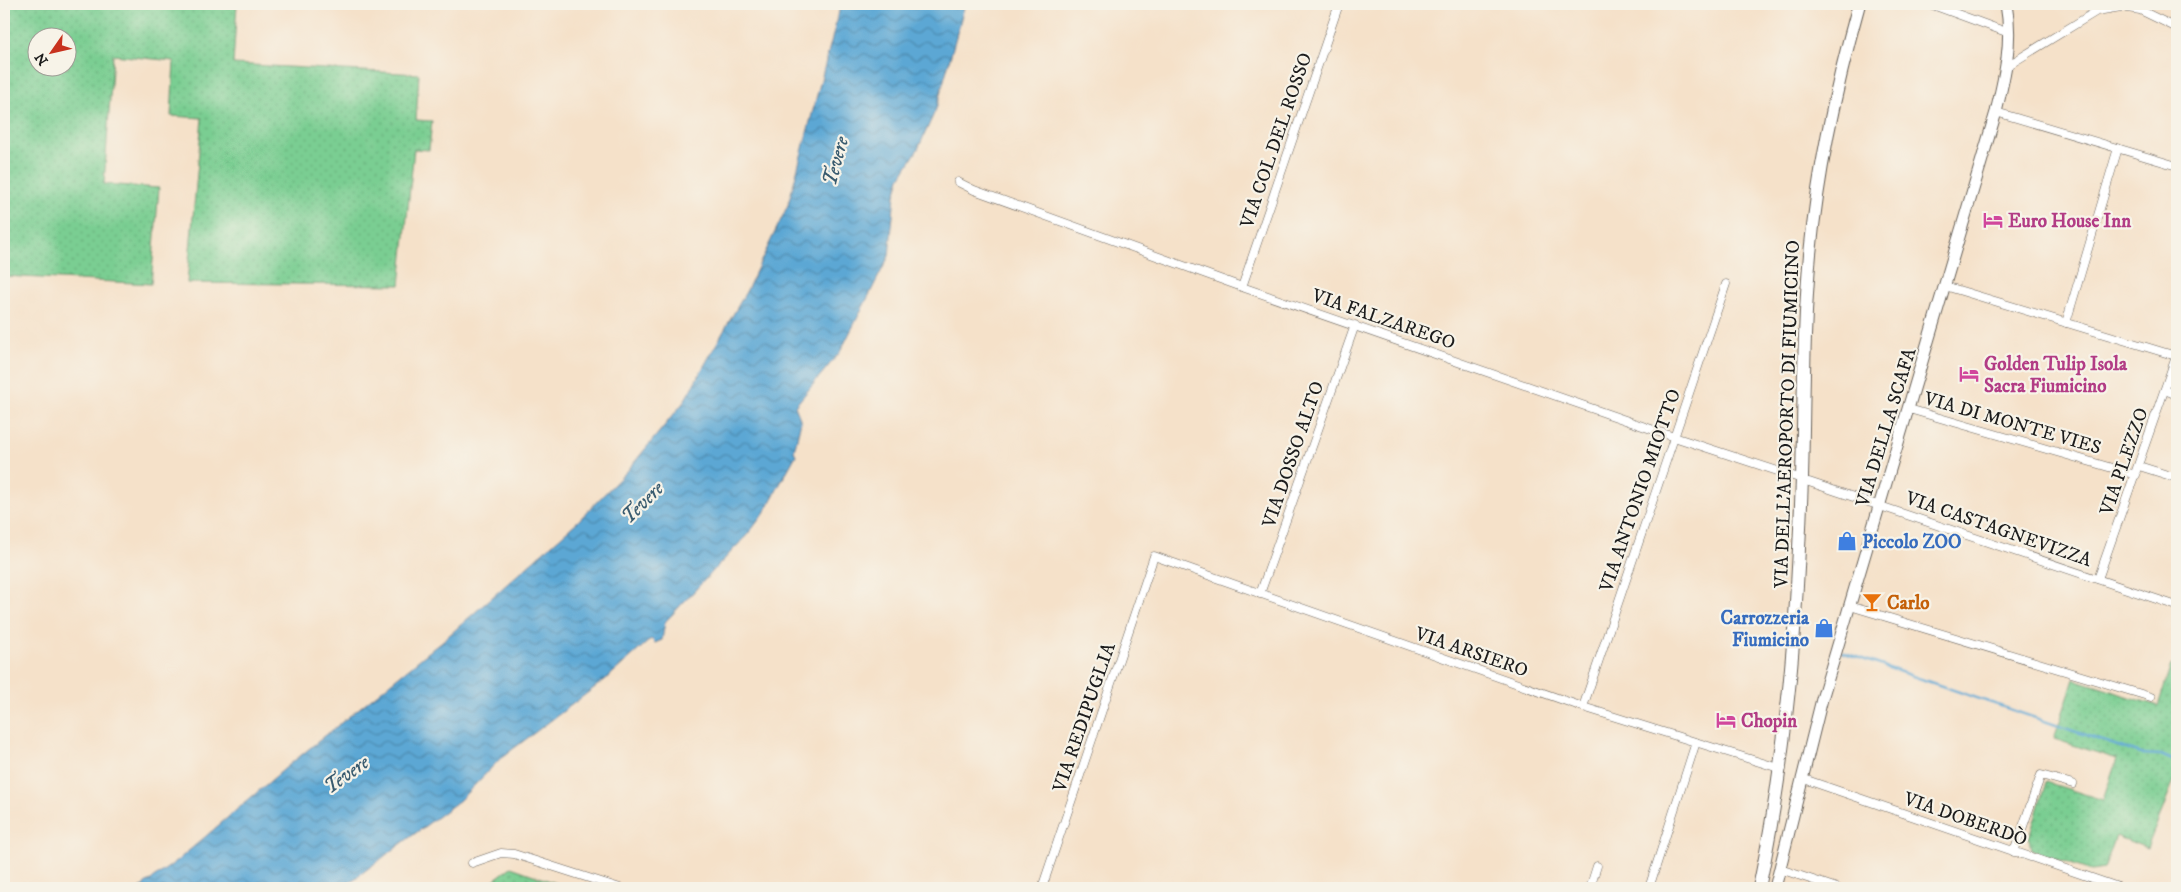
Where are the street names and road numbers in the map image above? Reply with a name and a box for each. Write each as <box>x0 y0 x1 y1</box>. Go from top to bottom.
street label: VIA COL DEL ROSSO <box>1235 50 1317 232</box>
street label: VIA DELL'AEROPORTO DI FIUMICINO <box>1770 240 1805 589</box>
street label: VIA FALZAREGO <box>1308 284 1458 355</box>
street label: VIA DELLA SCAFA <box>1851 344 1922 511</box>
street label: VIA DOSSO ALTO <box>1257 378 1329 532</box>
street label: VIA ANTONIO MIOTTO <box>1595 386 1686 596</box>
street label: VIA DI MONTE VIES <box>1920 387 2104 460</box>
street label: VIA PLEZZO <box>2095 405 2154 519</box>
street label: VIA CASTAGNEVIZZA <box>1902 486 2095 572</box>
street label: VIA ARSIERO <box>1411 622 1531 682</box>
street label: VIA REDIPUGLIA <box>1048 639 1121 796</box>
street label: VIA DOBERDÒ <box>1900 785 2031 851</box>

